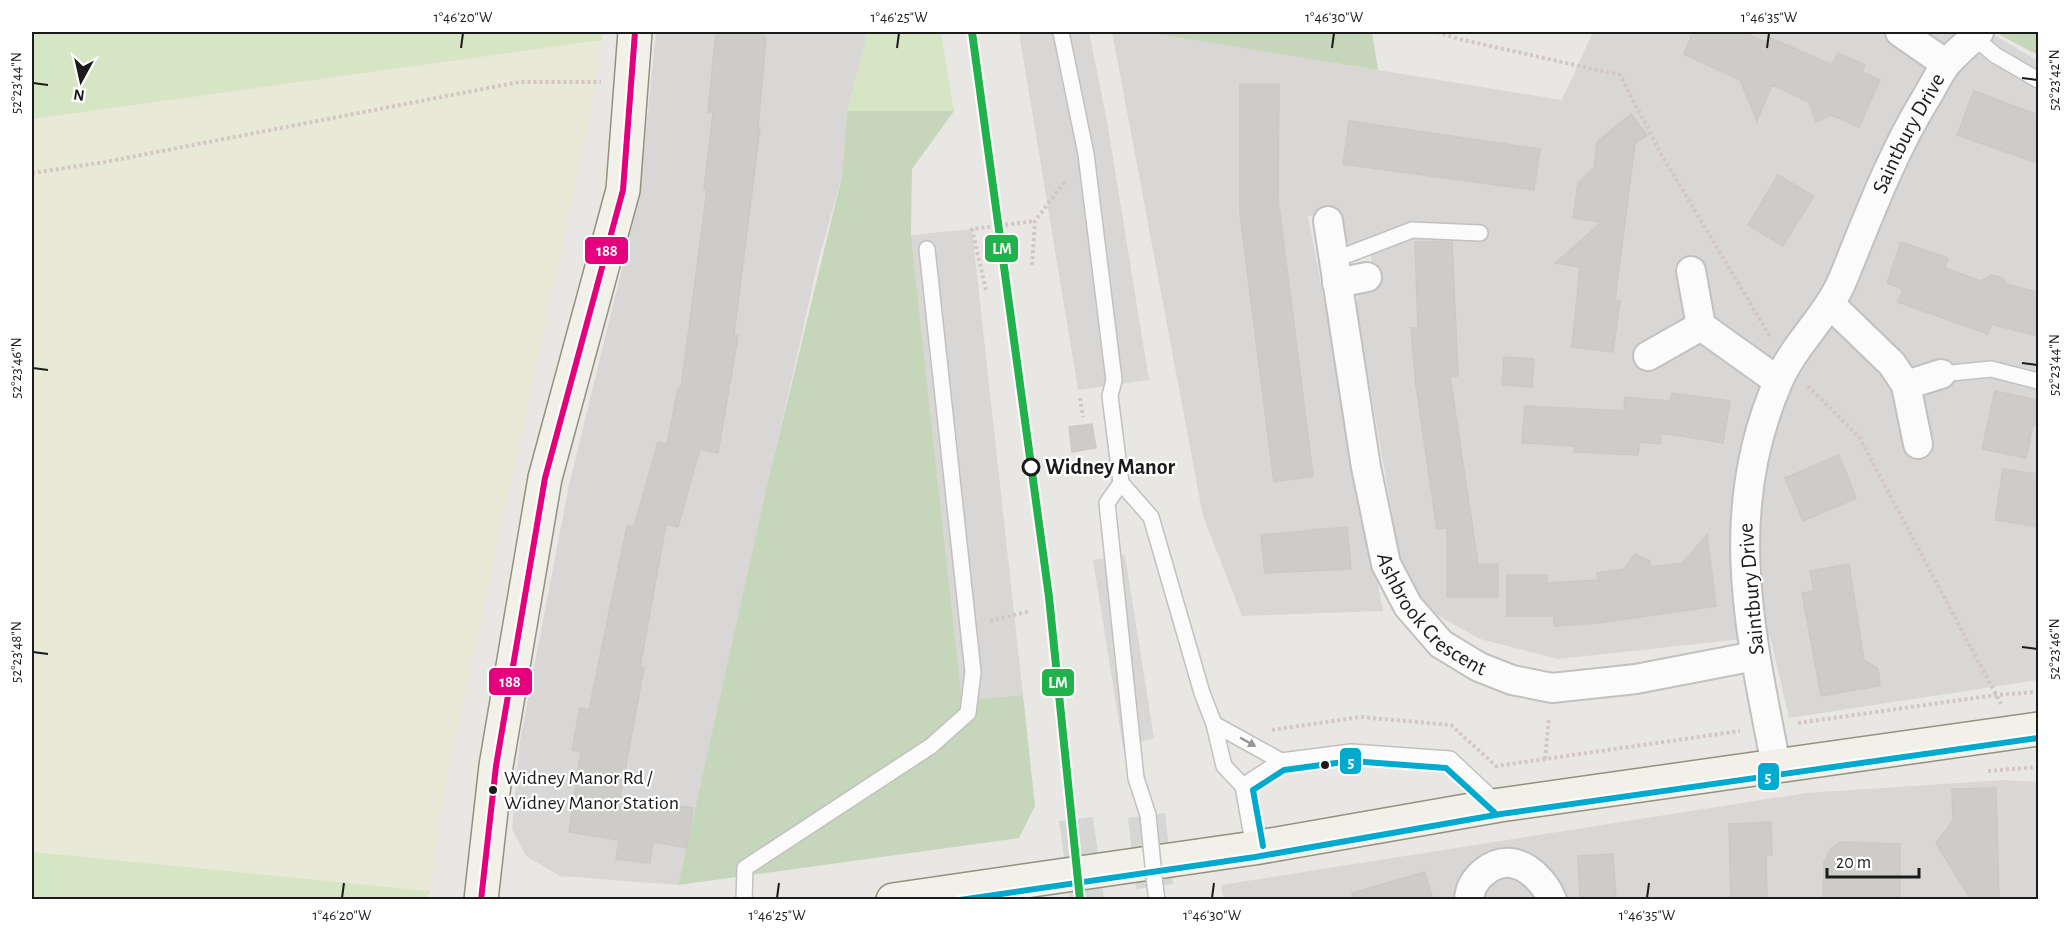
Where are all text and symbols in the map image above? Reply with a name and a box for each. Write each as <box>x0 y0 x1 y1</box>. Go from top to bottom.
text: 1°46'20"W <box>434 10 493 25</box>
text: 1°46'25"W <box>870 10 928 25</box>
text: 1°46'30"W <box>1305 10 1364 25</box>
text: 1°46'35"W <box>1741 10 1798 25</box>
text: 52°23'42"N <box>2047 49 2062 111</box>
north arrow <box>51 51 111 111</box>
text: 52°23'44"N <box>9 52 24 114</box>
street label: Saintbury Drive <box>1868 69 1949 197</box>
text: N <box>72 86 86 104</box>
line badge: LM <box>984 234 1019 263</box>
line badge: 188 <box>584 236 629 265</box>
text: LM <box>992 241 1012 257</box>
text: 188 <box>596 243 618 259</box>
text: 52°23'44"N <box>2047 334 2062 396</box>
text: 52°23'46"N <box>9 337 24 399</box>
place label: Widney Manor <box>1045 456 1175 479</box>
marker: Widney Manor <box>1022 458 1040 476</box>
street label: Saintbury Drive <box>1734 522 1768 656</box>
street label: Ashbrook Crescent <box>1373 551 1489 680</box>
text: 52°23'46"N <box>2047 618 2062 680</box>
text: 52°23'48"N <box>9 621 24 683</box>
line badge: 188 <box>488 667 533 696</box>
line badge: LM <box>1041 668 1075 697</box>
text: 188 <box>499 674 521 690</box>
text: LM <box>1048 675 1068 691</box>
one-way arrow <box>1239 737 1256 747</box>
line badge: 5 <box>1339 747 1362 775</box>
text: 5 <box>1348 754 1355 770</box>
unlabelled marker <box>1319 759 1331 771</box>
line badge: 5 <box>1757 762 1780 791</box>
place label: Widney Manor Rd / Widney Manor Station <box>504 768 679 813</box>
text: 5 <box>1765 769 1772 785</box>
marker: Widney Manor Rd / Widney Manor Station <box>487 784 499 796</box>
scale bar <box>1827 841 1918 879</box>
text: 20 m <box>1836 854 1871 872</box>
text: 1°46'20"W <box>313 908 372 923</box>
text: 1°46'25"W <box>748 908 806 923</box>
text: 1°46'30"W <box>1183 908 1242 923</box>
text: 1°46'35"W <box>1619 908 1676 923</box>

